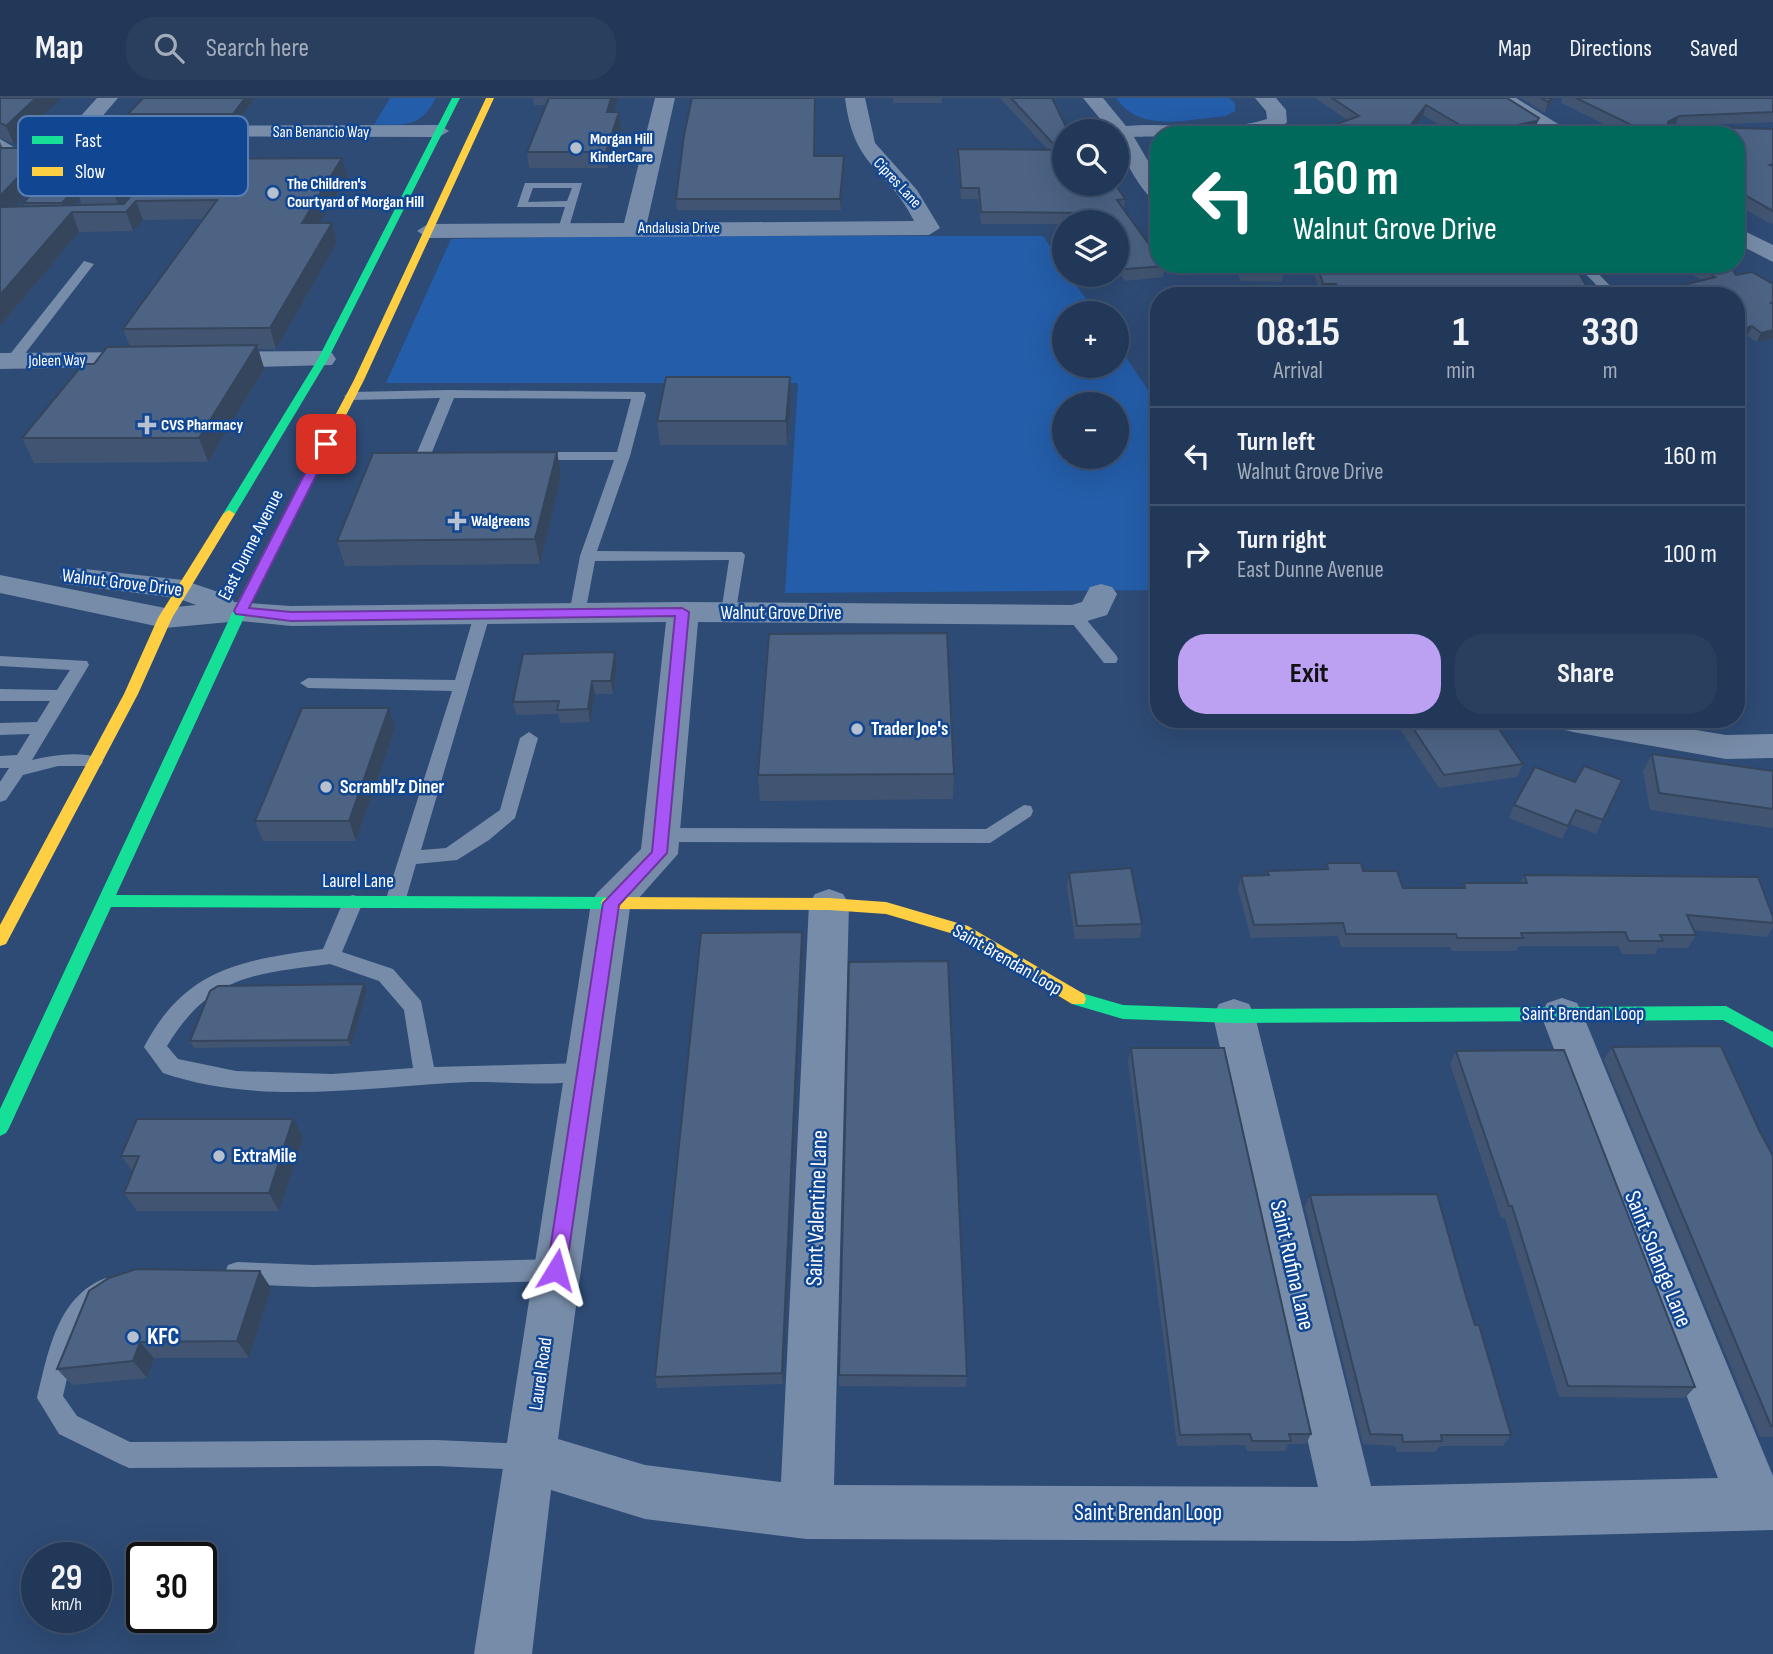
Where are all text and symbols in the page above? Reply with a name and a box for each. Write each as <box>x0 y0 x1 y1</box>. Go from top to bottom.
search box <box>126 17 616 80</box>
text: Map <box>35 28 84 68</box>
icon: search <box>150 29 188 67</box>
text: Search here <box>206 33 309 64</box>
text: Map <box>1498 34 1531 63</box>
text: Directions <box>1569 34 1652 63</box>
text: Saved <box>1690 34 1738 63</box>
legend <box>18 116 248 196</box>
map controls <box>1052 119 1129 469</box>
button: search <box>1052 119 1129 196</box>
street label: San Benancio Way <box>273 123 369 142</box>
text: Fast <box>75 130 102 153</box>
place label: Morgan Hill KinderCare <box>590 130 653 167</box>
marker: Morgan Hill KinderCare <box>568 140 584 156</box>
text: 160 m <box>1293 150 1399 209</box>
street label: Cipres Lane <box>869 154 925 212</box>
icon: left <box>1178 154 1269 245</box>
text: Slow <box>75 161 105 184</box>
place label: The Children's Courtyard of Morgan Hill <box>287 175 424 212</box>
marker: The Children's Courtyard of Morgan Hill <box>265 185 281 201</box>
button: layers <box>1052 210 1129 287</box>
text: Walnut Grove Drive <box>1293 210 1497 249</box>
street label: Andalusia Drive <box>637 219 720 238</box>
button: + <box>1052 301 1129 378</box>
text: 08:15 <box>1256 307 1340 358</box>
text: 1 <box>1453 307 1469 358</box>
text: 330 <box>1581 307 1639 358</box>
street label: Joleen Way <box>27 351 86 371</box>
text: Arrival <box>1273 357 1323 385</box>
text: min <box>1446 357 1475 385</box>
text: m <box>1603 357 1617 385</box>
button: − <box>1052 392 1129 469</box>
pin <box>296 414 356 474</box>
place label: CVS Pharmacy <box>161 416 243 435</box>
marker: CVS Pharmacy <box>139 417 155 433</box>
icon: arrive <box>307 425 345 463</box>
text: Turn left <box>1237 427 1315 458</box>
icon: left <box>1178 437 1216 475</box>
text: 160 m <box>1664 441 1717 472</box>
text: Walnut Grove Drive <box>1237 458 1384 486</box>
street label: East Dunne Avenue <box>213 486 289 604</box>
place label: Walgreens <box>471 512 530 531</box>
marker: Walgreens <box>449 513 465 529</box>
text: Turn right <box>1237 525 1326 556</box>
icon: right <box>1178 535 1216 573</box>
text: 100 m <box>1664 539 1717 570</box>
text: East Dunne Avenue <box>1237 556 1384 584</box>
street label: Walnut Grove Drive <box>61 564 183 602</box>
street label: Walnut Grove Drive <box>720 602 842 625</box>
button: Exit <box>1178 634 1441 714</box>
button: Share <box>1455 634 1717 714</box>
place label: Trader Joe's <box>871 718 948 741</box>
marker: Trader Joe's <box>849 721 865 737</box>
place label: Scrambl'z Diner <box>340 776 445 799</box>
marker: Scrambl'z Diner <box>318 779 334 795</box>
street label: Laurel Lane <box>322 870 394 893</box>
street label: Saint Brendan Loop <box>948 919 1066 1001</box>
street label: Saint Brendan Loop <box>1522 1003 1644 1026</box>
street label: Saint Valentine Lane <box>800 1129 834 1287</box>
place label: ExtraMile <box>233 1145 297 1168</box>
marker: ExtraMile <box>211 1148 227 1164</box>
street label: Saint Solange Lane <box>1618 1187 1698 1331</box>
street label: Saint Rufina Lane <box>1263 1197 1321 1333</box>
position arrow <box>519 1233 593 1307</box>
place label: KFC <box>147 1323 179 1351</box>
marker: KFC <box>125 1329 141 1345</box>
street label: Laurel Road <box>525 1336 557 1412</box>
street label: Saint Brendan Loop <box>1074 1499 1222 1527</box>
speed limit sign: 30 <box>126 1542 217 1633</box>
text: 29 <box>51 1557 82 1600</box>
text: km/h <box>51 1594 82 1615</box>

